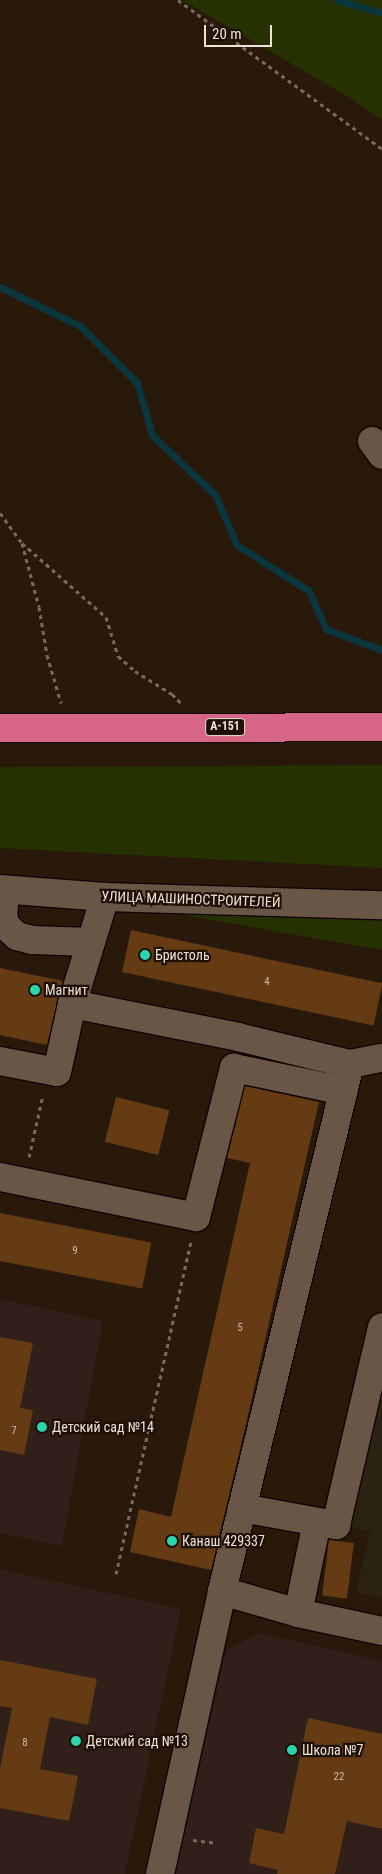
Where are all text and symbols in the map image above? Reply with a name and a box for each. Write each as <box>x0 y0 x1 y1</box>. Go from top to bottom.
scale bar <box>207 15 274 47</box>
text: 20 m <box>212 25 242 43</box>
road number: А-151 <box>205 718 245 736</box>
street label: УЛИЦА МАШИНОСТРОИТЕЛЕЙ <box>101 887 281 911</box>
place label: Бристоль <box>155 947 210 963</box>
marker: Бристоль <box>139 949 151 961</box>
house number: 4 <box>264 975 270 989</box>
place label: Магнит <box>45 982 88 998</box>
marker: Магнит <box>29 984 41 996</box>
house number: 9 <box>72 1244 78 1258</box>
house number: 5 <box>237 1321 243 1335</box>
place label: Детский сад №14 <box>52 1419 154 1435</box>
marker: Детский сад №14 <box>36 1421 48 1433</box>
house number: 7 <box>11 1424 17 1438</box>
place label: Канаш 429337 <box>182 1533 265 1549</box>
marker: Канаш 429337 <box>166 1535 178 1547</box>
place label: Детский сад №13 <box>86 1733 188 1749</box>
marker: Детский сад №13 <box>70 1735 82 1747</box>
house number: 8 <box>22 1736 28 1750</box>
place label: Школа №7 <box>302 1742 363 1758</box>
marker: Школа №7 <box>286 1744 298 1756</box>
house number: 22 <box>334 1770 344 1784</box>

